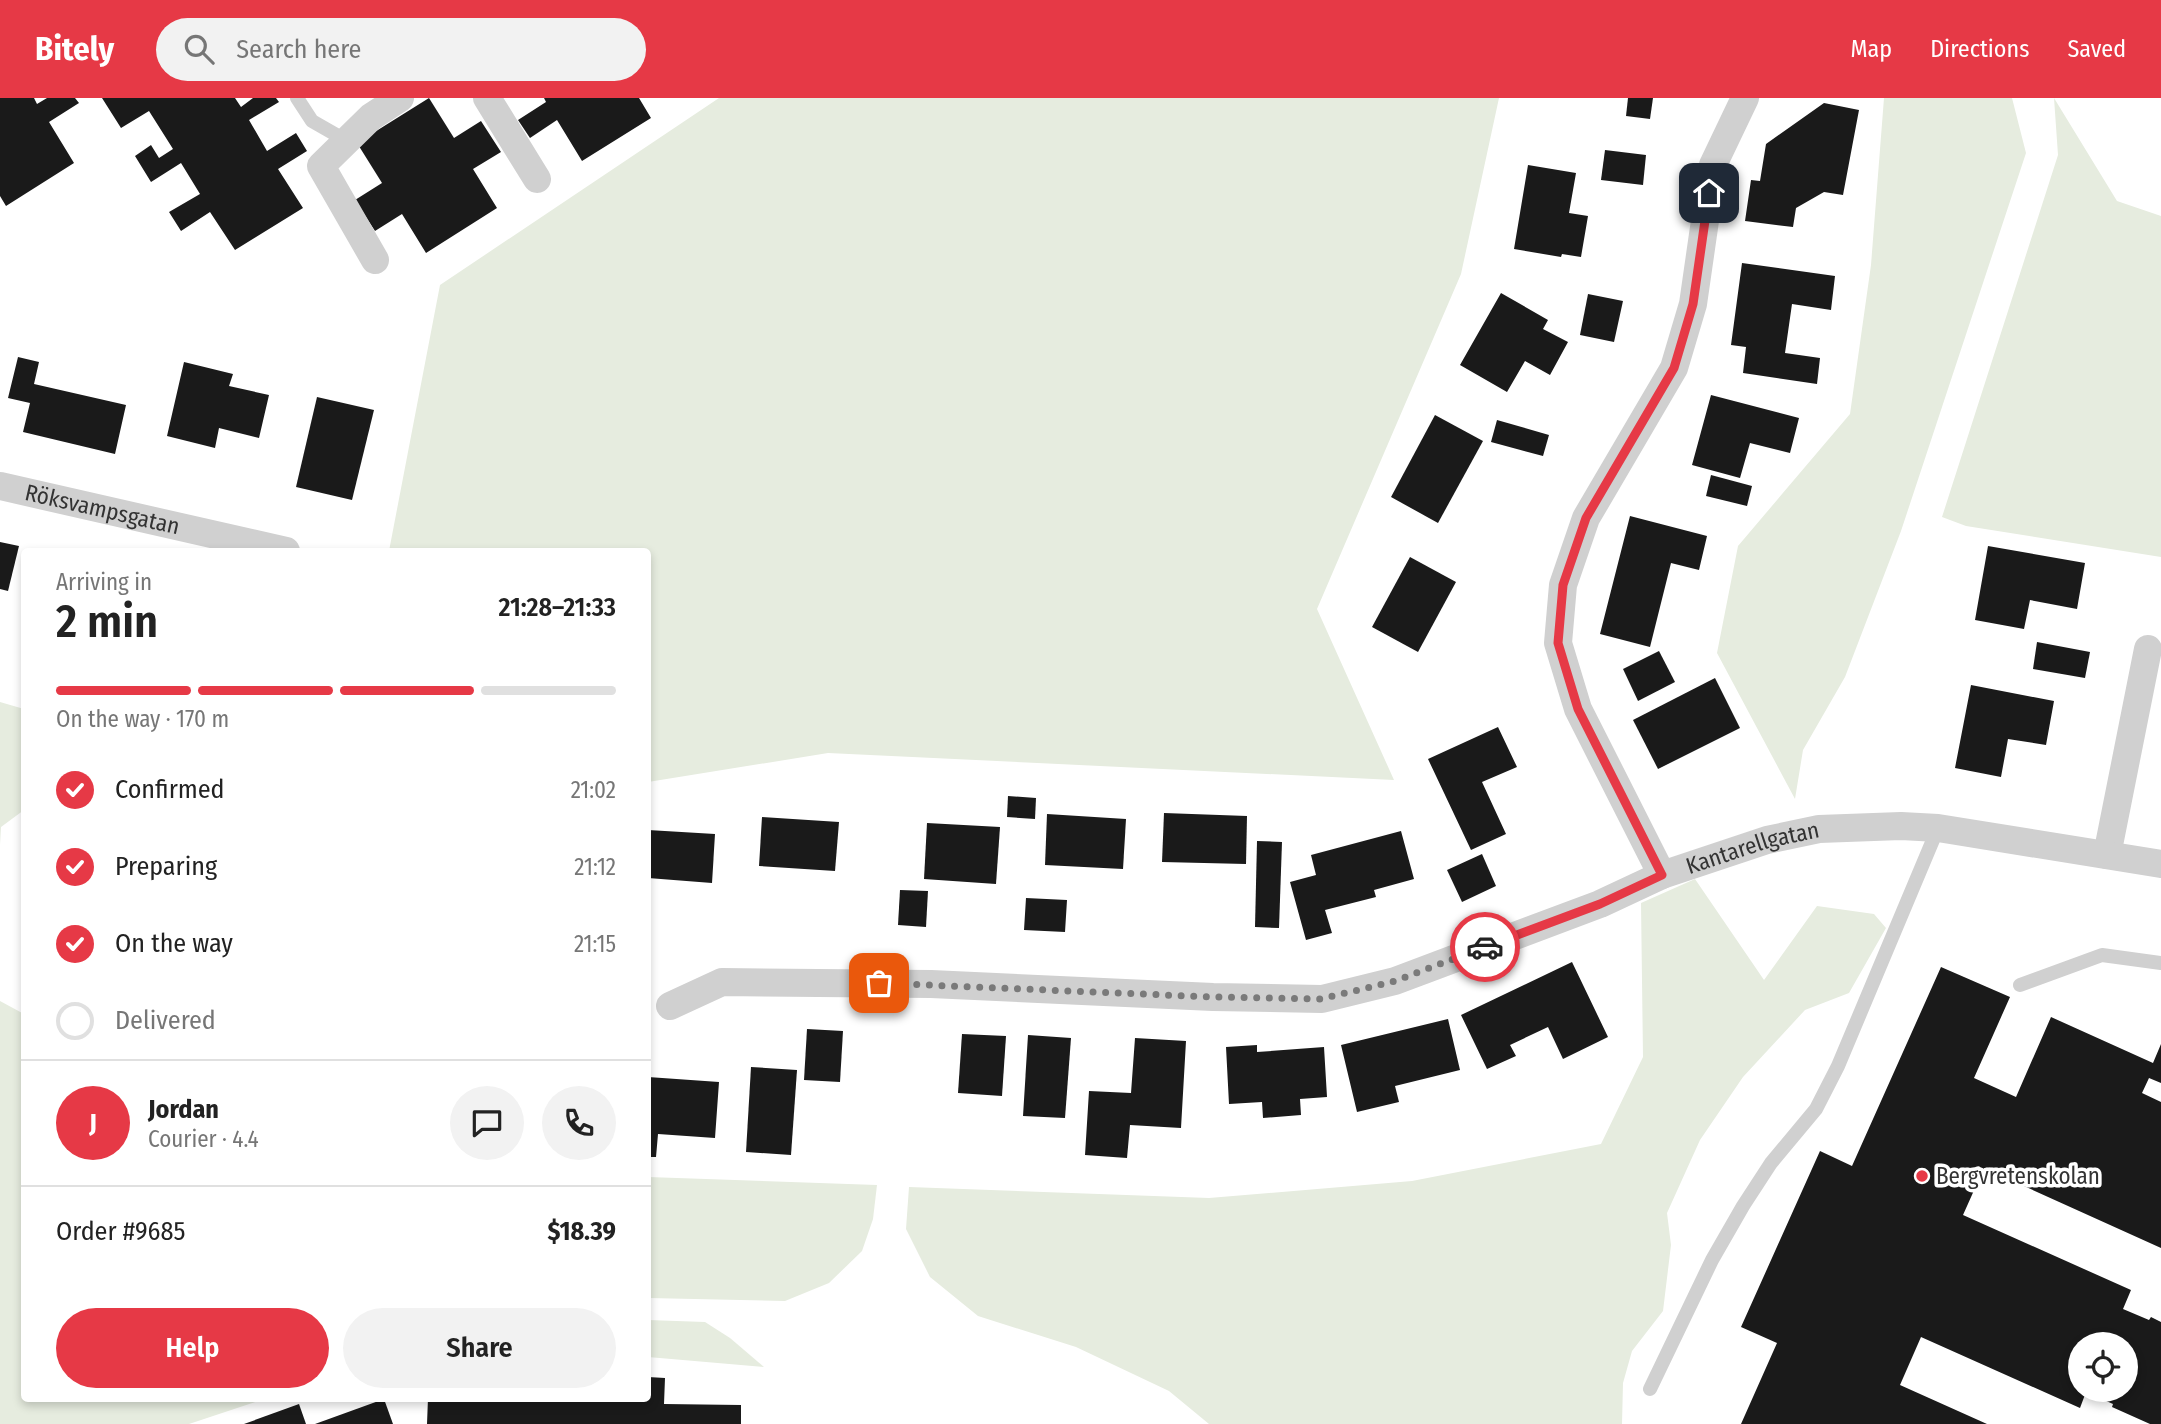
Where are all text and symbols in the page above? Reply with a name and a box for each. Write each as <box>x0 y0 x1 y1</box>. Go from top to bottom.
search box <box>156 18 646 81</box>
text: Bitely <box>35 29 114 69</box>
icon: search <box>180 30 218 68</box>
text: Search here <box>236 34 361 65</box>
text: Map <box>1851 35 1892 63</box>
text: Directions <box>1930 35 2029 63</box>
text: Saved <box>2067 35 2126 63</box>
pin <box>1679 163 1739 223</box>
icon: home <box>1690 174 1728 212</box>
street label: Röksvampsgatan <box>22 478 182 540</box>
text: Arriving in <box>56 568 152 596</box>
text: 21:28–21:33 <box>498 592 616 623</box>
text: 2 min <box>56 594 158 649</box>
text: On the way · 170 m <box>56 705 229 733</box>
icon: check <box>56 771 94 809</box>
text: Confirmed <box>115 774 225 805</box>
text: 21:02 <box>571 776 616 804</box>
street label: Kantarellgatan <box>1682 815 1822 880</box>
icon: check <box>56 848 94 886</box>
text: Preparing <box>115 851 217 882</box>
text: 21:12 <box>574 853 616 881</box>
courier <box>1450 912 1520 982</box>
icon: check <box>56 925 94 963</box>
text: On the way <box>115 928 233 959</box>
icon: car <box>1466 928 1504 966</box>
text: 21:15 <box>574 930 616 958</box>
pin <box>849 953 909 1013</box>
icon: bag <box>860 964 898 1002</box>
text: Delivered <box>115 1005 216 1036</box>
button: chat <box>450 1086 524 1160</box>
button: phone <box>542 1086 616 1160</box>
text: Jordan <box>148 1094 219 1125</box>
text: J <box>89 1108 97 1139</box>
text: Courier · 4.4 <box>148 1125 259 1153</box>
place label: Bergvretenskolan <box>1936 1162 2100 1190</box>
marker: Bergvretenskolan <box>1914 1168 1930 1184</box>
text: Order #9685 <box>56 1216 185 1247</box>
text: $18.39 <box>547 1216 616 1247</box>
button: Help <box>56 1308 329 1388</box>
button: Share <box>343 1308 616 1388</box>
map controls <box>2068 1332 2138 1402</box>
button: locate <box>2068 1332 2138 1402</box>

